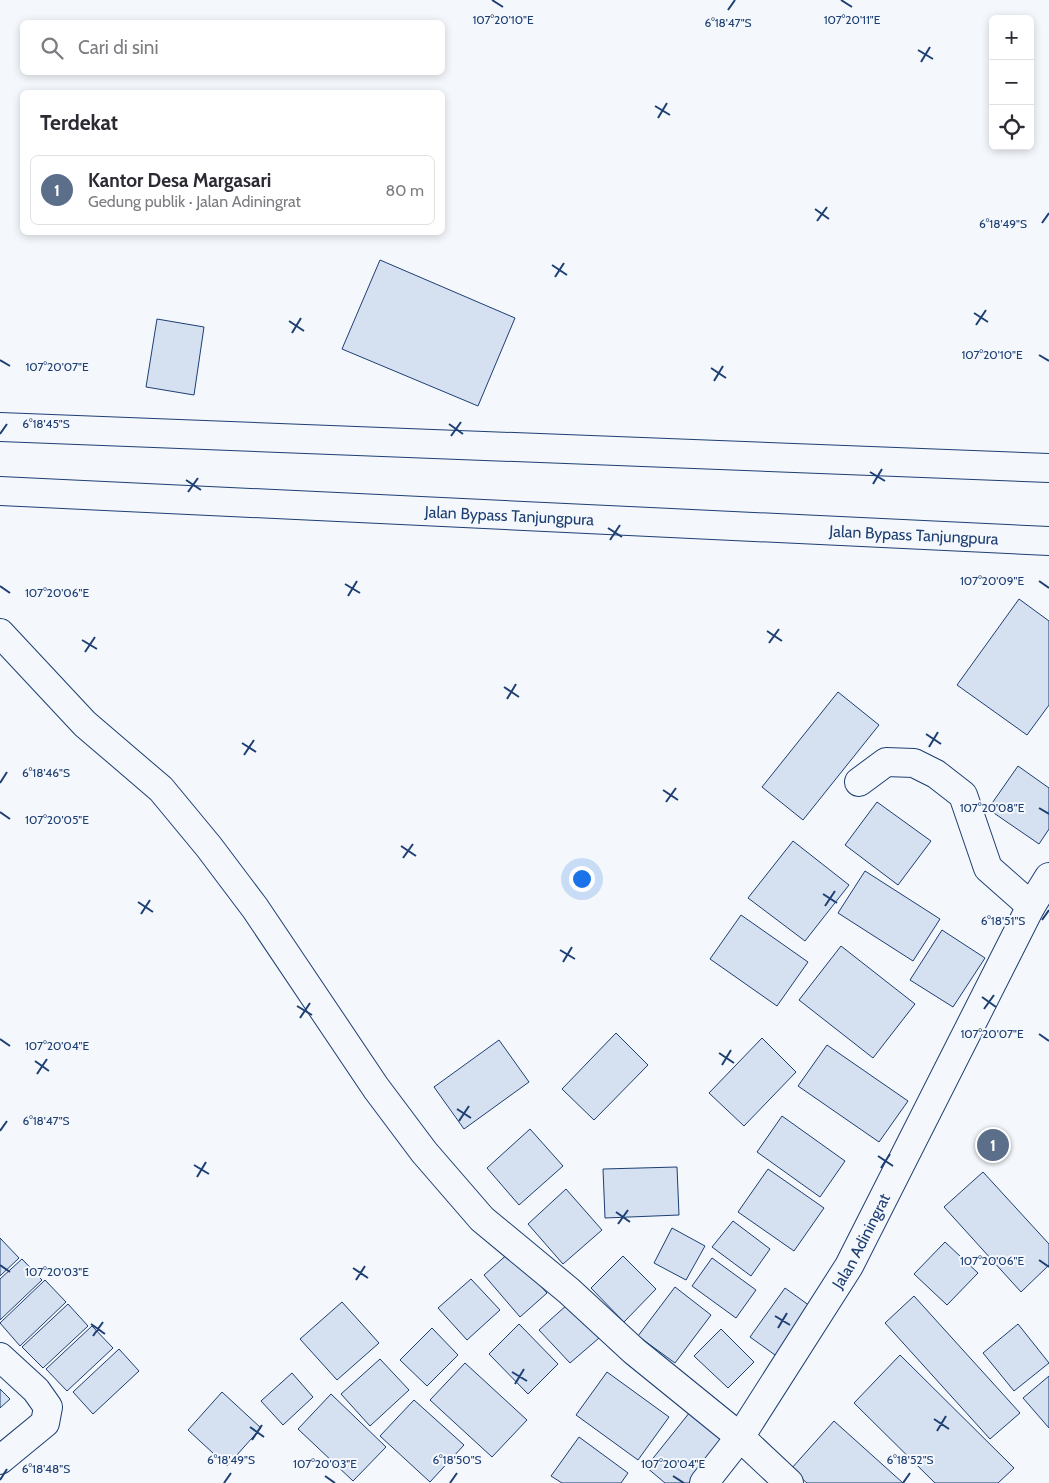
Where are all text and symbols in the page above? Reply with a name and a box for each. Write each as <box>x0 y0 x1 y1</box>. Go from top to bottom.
text: 107°20'10"E <box>472 12 534 27</box>
text: 107°20'11"E <box>824 12 881 27</box>
text: 6°18'47"S <box>704 15 752 30</box>
map controls <box>989 15 1034 150</box>
button: + <box>989 15 1034 60</box>
search box <box>20 20 445 75</box>
icon: search <box>38 34 66 62</box>
text: Cari di sini <box>78 36 159 59</box>
button: − <box>989 60 1034 105</box>
button: locate <box>989 105 1034 150</box>
text: Terdekat <box>40 110 118 135</box>
text: Kantor Desa Margasari <box>88 169 271 192</box>
text: 1 <box>54 181 60 200</box>
text: 80 m <box>386 181 424 200</box>
text: Gedung publik · Jalan Adiningrat <box>88 192 301 211</box>
text: 6°18'49"S <box>979 216 1027 231</box>
text: 107°20'10"E <box>961 347 1023 362</box>
text: 107°20'07"E <box>25 359 89 374</box>
text: 6°18'45"S <box>22 416 70 431</box>
street label: Jalan Bypass Tanjungpura <box>423 502 595 529</box>
street label: Jalan Bypass Tanjungpura <box>828 521 999 548</box>
text: 107°20'09"E <box>960 573 1024 588</box>
text: 107°20'06"E <box>25 585 89 600</box>
text: 6°18'46"S <box>22 765 70 780</box>
text: 107°20'08"E <box>960 800 1025 815</box>
text: 107°20'05"E <box>25 812 89 827</box>
your location <box>569 866 595 892</box>
text: 6°18'51"S <box>981 913 1025 928</box>
text: 107°20'07"E <box>960 1026 1024 1041</box>
text: 107°20'04"E <box>25 1038 89 1053</box>
text: 6°18'47"S <box>22 1113 70 1128</box>
pin: 1 <box>977 1126 1009 1164</box>
street label: Jalan Adiningrat <box>827 1190 894 1293</box>
text: 107°20'06"E <box>960 1253 1024 1268</box>
text: 107°20'03"E <box>25 1264 89 1279</box>
text: 6°18'49"S <box>207 1452 255 1467</box>
text: 6°18'50"S <box>432 1452 482 1467</box>
text: 6°18'52"S <box>886 1452 934 1467</box>
text: 107°20'03"E <box>293 1456 357 1471</box>
text: 107°20'04"E <box>641 1456 705 1471</box>
text: 6°18'48"S <box>22 1461 70 1476</box>

